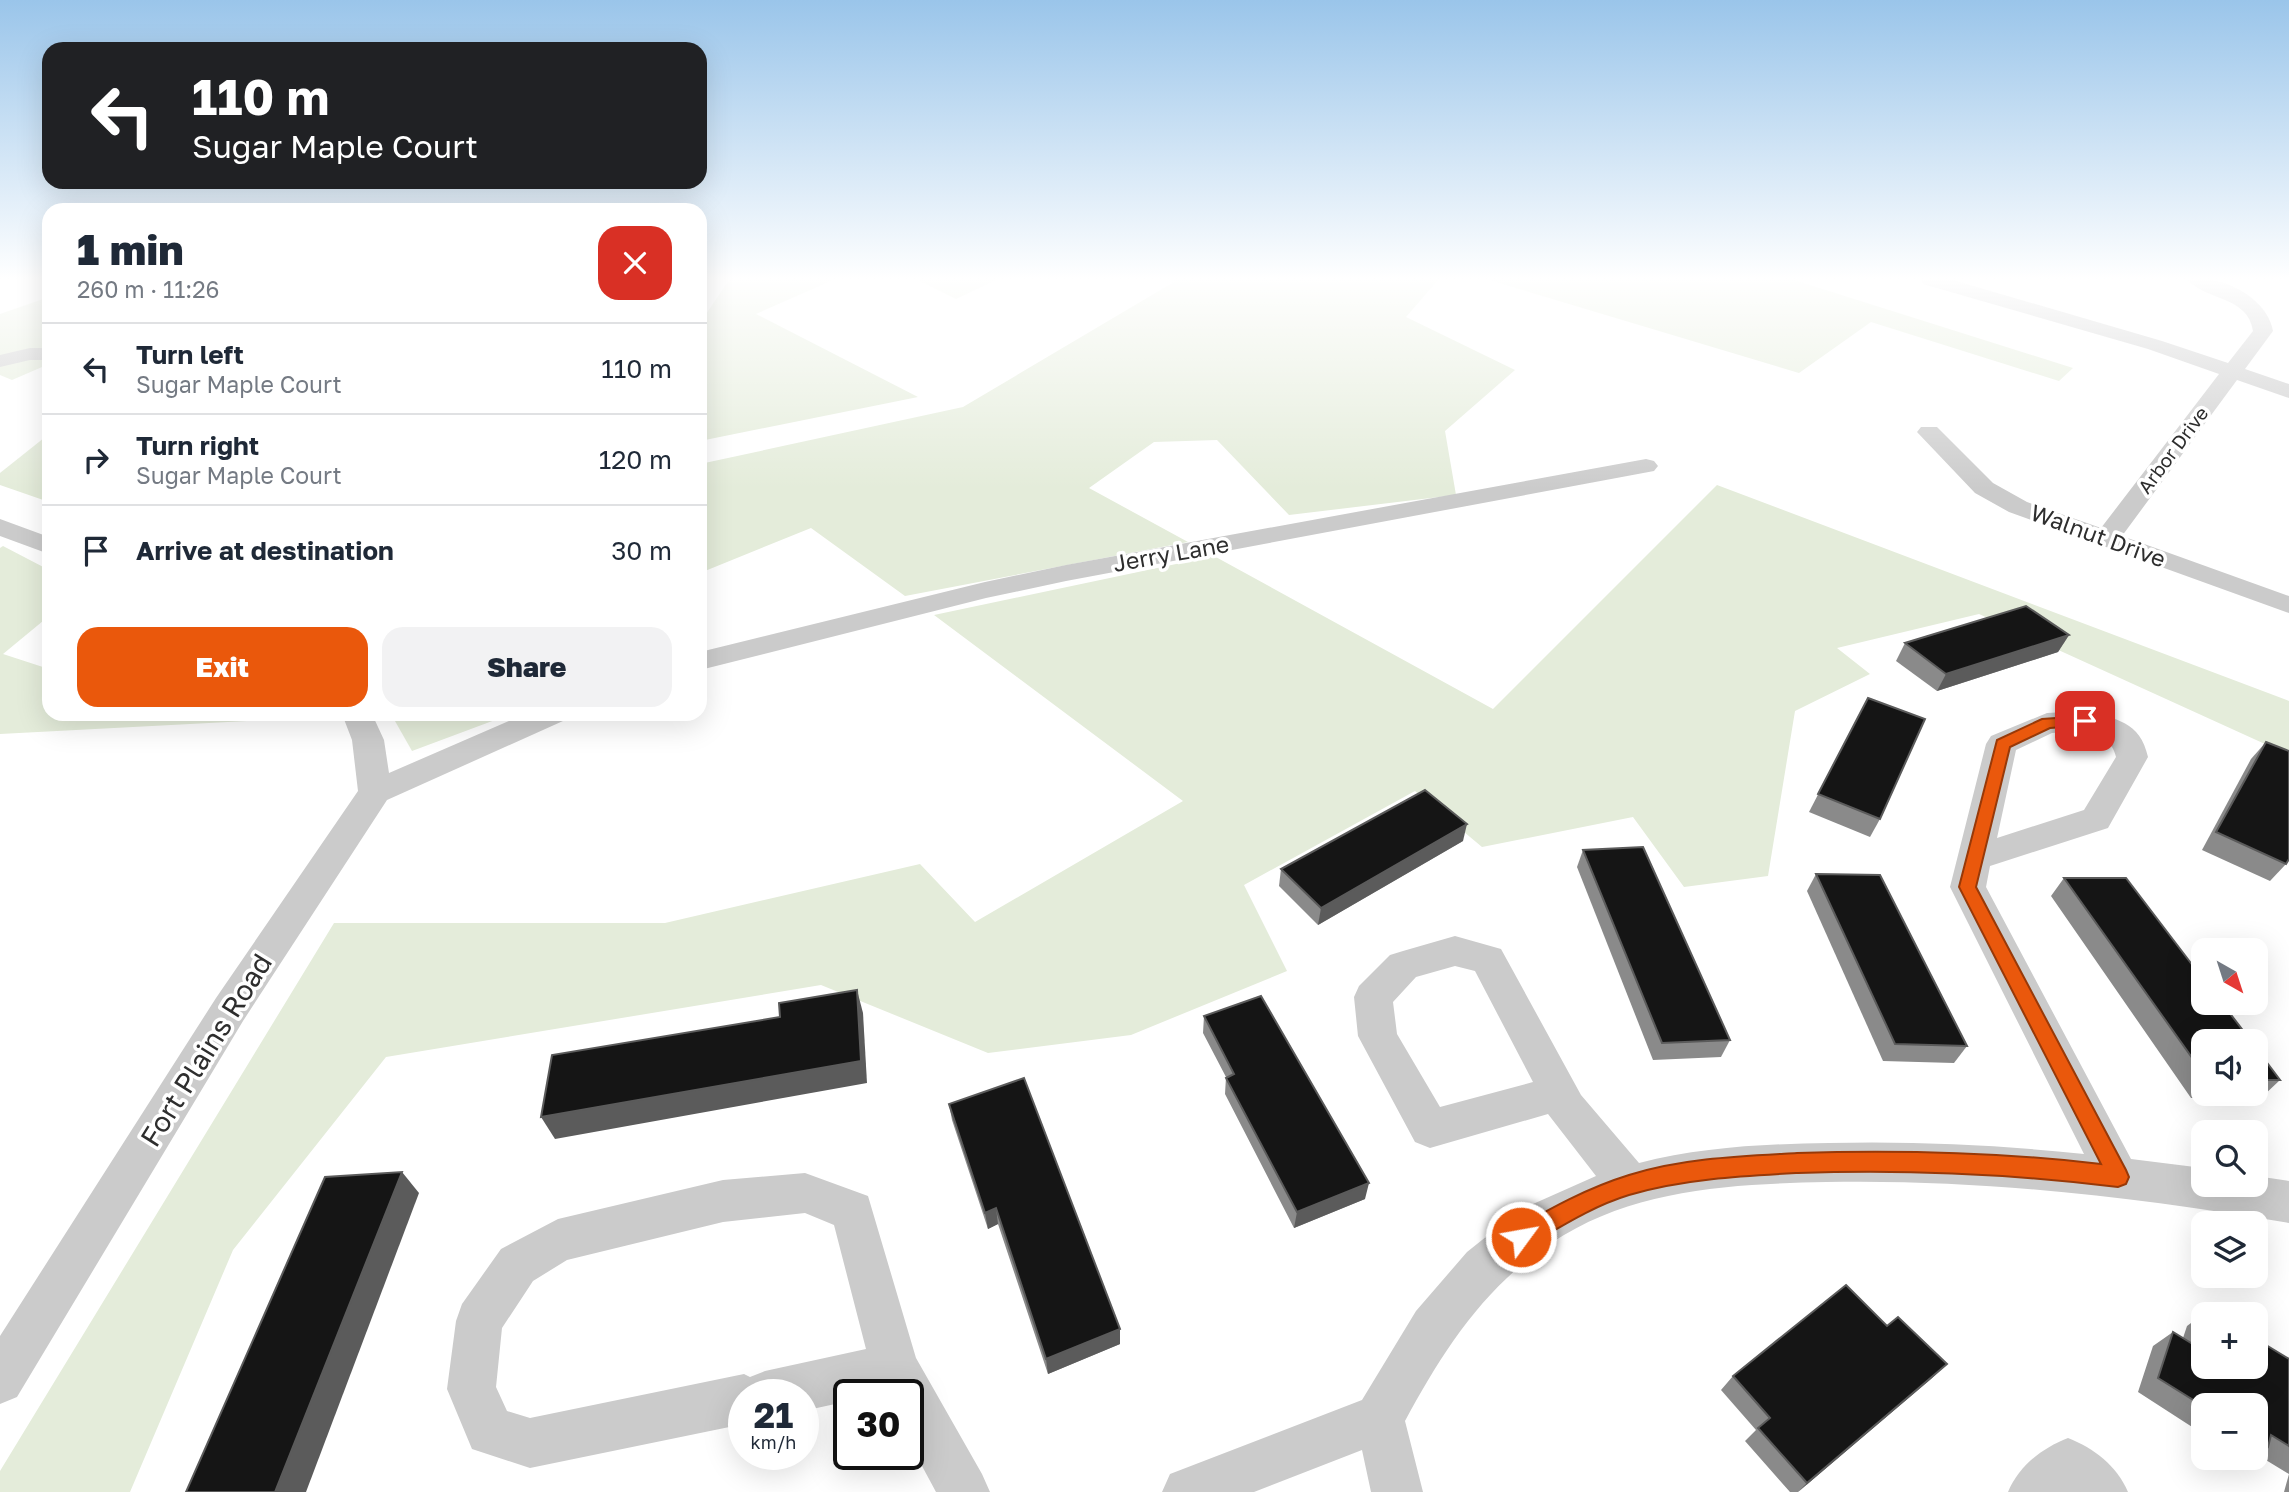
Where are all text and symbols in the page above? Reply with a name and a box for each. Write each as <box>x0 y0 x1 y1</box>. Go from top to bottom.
text: 110 m <box>192 67 329 126</box>
icon: left <box>77 70 168 161</box>
text: Sugar Maple Court <box>192 127 478 165</box>
text: 1 min <box>77 224 184 274</box>
button: close <box>598 226 672 300</box>
text: 260 m · 11:26 <box>77 275 220 303</box>
text: Turn left <box>136 339 244 370</box>
icon: left <box>77 350 115 388</box>
text: 110 m <box>601 353 672 384</box>
text: Sugar Maple Court <box>136 370 342 398</box>
street label: Arbor Drive <box>2133 402 2213 498</box>
text: Turn right <box>136 430 259 461</box>
icon: right <box>77 441 115 479</box>
text: 120 m <box>599 444 672 475</box>
text: Sugar Maple Court <box>136 461 342 489</box>
street label: Walnut Drive <box>2027 498 2170 572</box>
street label: Jerry Lane <box>1111 529 1231 577</box>
icon: arrive <box>77 532 115 570</box>
text: Arrive at destination <box>136 535 394 566</box>
text: 30 m <box>611 535 672 566</box>
button: Exit <box>77 627 368 707</box>
button: Share <box>382 627 672 707</box>
pin <box>2055 691 2115 751</box>
icon: arrive <box>2066 702 2104 740</box>
north arrow <box>2191 938 2268 1015</box>
map controls <box>2191 938 2268 1470</box>
street label: Fort Plains Road <box>133 947 278 1152</box>
button: sound <box>2191 1029 2268 1106</box>
button: search <box>2191 1120 2268 1197</box>
position arrow <box>1484 1200 1558 1274</box>
button: layers <box>2191 1211 2268 1288</box>
button: + <box>2191 1302 2268 1379</box>
speed limit sign: 30 <box>833 1379 924 1470</box>
button: − <box>2191 1393 2268 1470</box>
text: 21 <box>754 1394 793 1436</box>
text: km/h <box>751 1431 796 1453</box>

